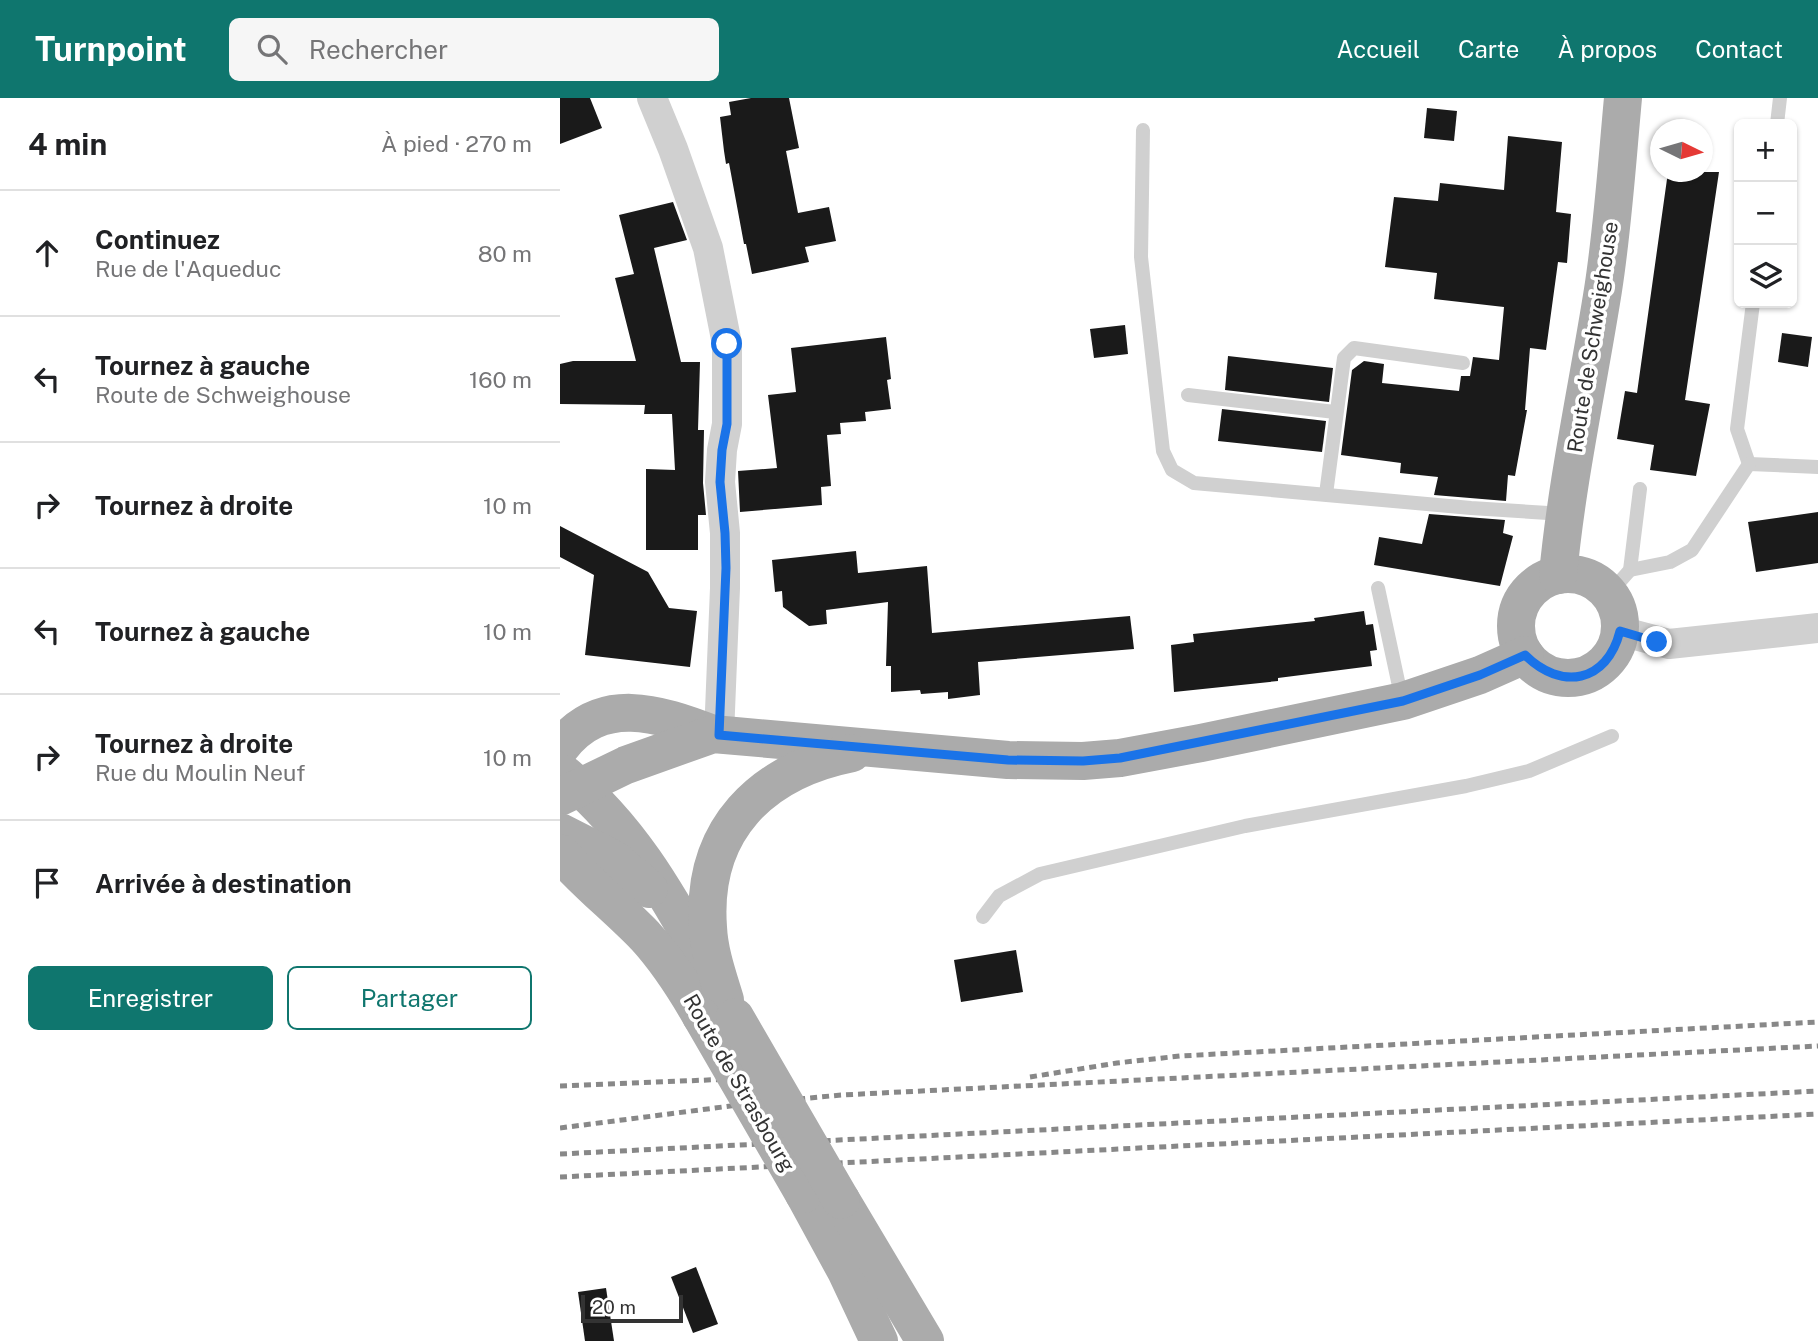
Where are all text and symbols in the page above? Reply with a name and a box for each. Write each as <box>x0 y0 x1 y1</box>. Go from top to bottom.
search box <box>229 18 719 81</box>
text: Turnpoint <box>35 30 187 68</box>
icon: search <box>253 30 291 68</box>
text: Rechercher <box>309 34 448 65</box>
text: Accueil <box>1337 35 1420 63</box>
text: Carte <box>1458 35 1519 63</box>
text: À propos <box>1557 35 1657 63</box>
text: Contact <box>1695 35 1783 63</box>
north arrow <box>1650 119 1713 182</box>
map controls <box>1734 119 1797 308</box>
button: + <box>1734 119 1797 182</box>
text: 4 min <box>28 126 107 162</box>
text: À pied · 270 m <box>381 130 532 157</box>
button: − <box>1734 182 1797 245</box>
street label: Route de Schweighouse <box>1562 219 1623 454</box>
text: Continuez <box>95 224 220 255</box>
icon: ahead <box>28 234 66 272</box>
text: 80 m <box>478 240 532 267</box>
button: layers <box>1734 245 1797 308</box>
text: Rue de l'Aqueduc <box>95 255 281 282</box>
route start <box>711 328 742 359</box>
text: Tournez à gauche <box>95 350 310 381</box>
icon: left <box>28 360 66 398</box>
text: 160 m <box>469 366 532 393</box>
text: Route de Schweighouse <box>95 381 351 408</box>
icon: right <box>28 486 66 524</box>
text: Tournez à droite <box>95 490 293 521</box>
text: 10 m <box>483 492 532 519</box>
icon: left <box>28 612 66 650</box>
text: Tournez à gauche <box>95 616 310 647</box>
text: 10 m <box>483 618 532 645</box>
route end <box>1641 626 1672 657</box>
text: Tournez à droite <box>95 728 293 759</box>
icon: right <box>28 738 66 776</box>
text: 10 m <box>483 744 532 771</box>
text: Rue du Moulin Neuf <box>95 759 305 786</box>
icon: arrive <box>28 864 66 902</box>
text: Arrivée à destination <box>95 868 352 899</box>
button: Enregistrer <box>28 966 273 1030</box>
button: Partager <box>287 966 532 1030</box>
street label: Route de Strasbourg <box>678 989 801 1176</box>
scale bar <box>581 1292 682 1324</box>
text: 20 m <box>592 1296 636 1318</box>

